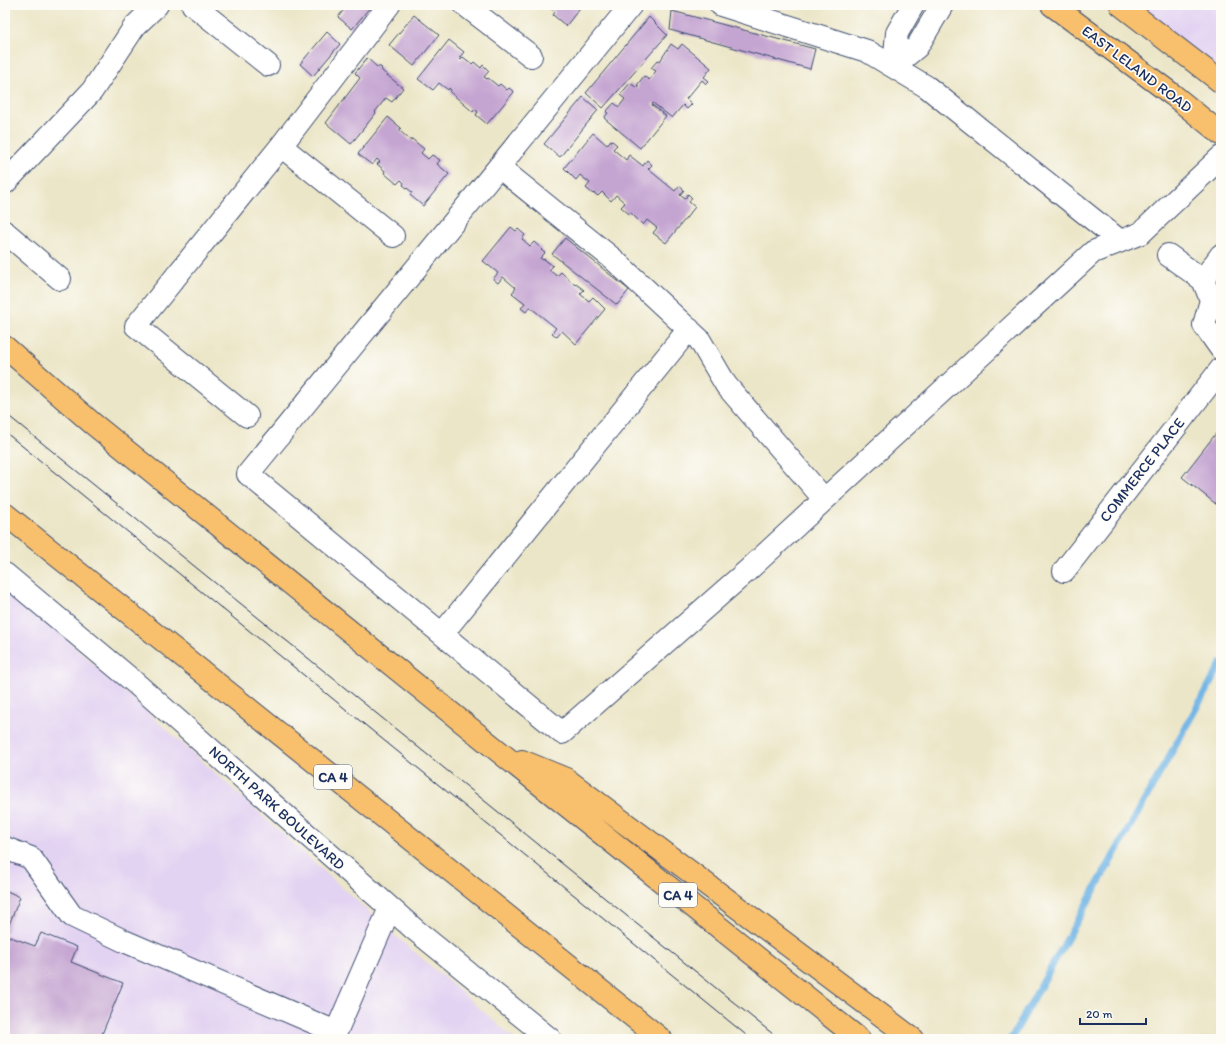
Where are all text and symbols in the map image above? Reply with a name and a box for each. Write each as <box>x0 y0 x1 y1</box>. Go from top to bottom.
street label: EAST LELAND ROAD <box>1078 22 1196 116</box>
street label: COMMERCE PLACE <box>1096 414 1188 526</box>
street label: NORTH PARK BOULEVARD <box>205 742 349 874</box>
road number: CA 4 <box>314 765 352 789</box>
road number: CA 4 <box>659 883 697 907</box>
scale bar <box>1080 1000 1146 1026</box>
text: 20 m <box>1086 1007 1113 1021</box>

